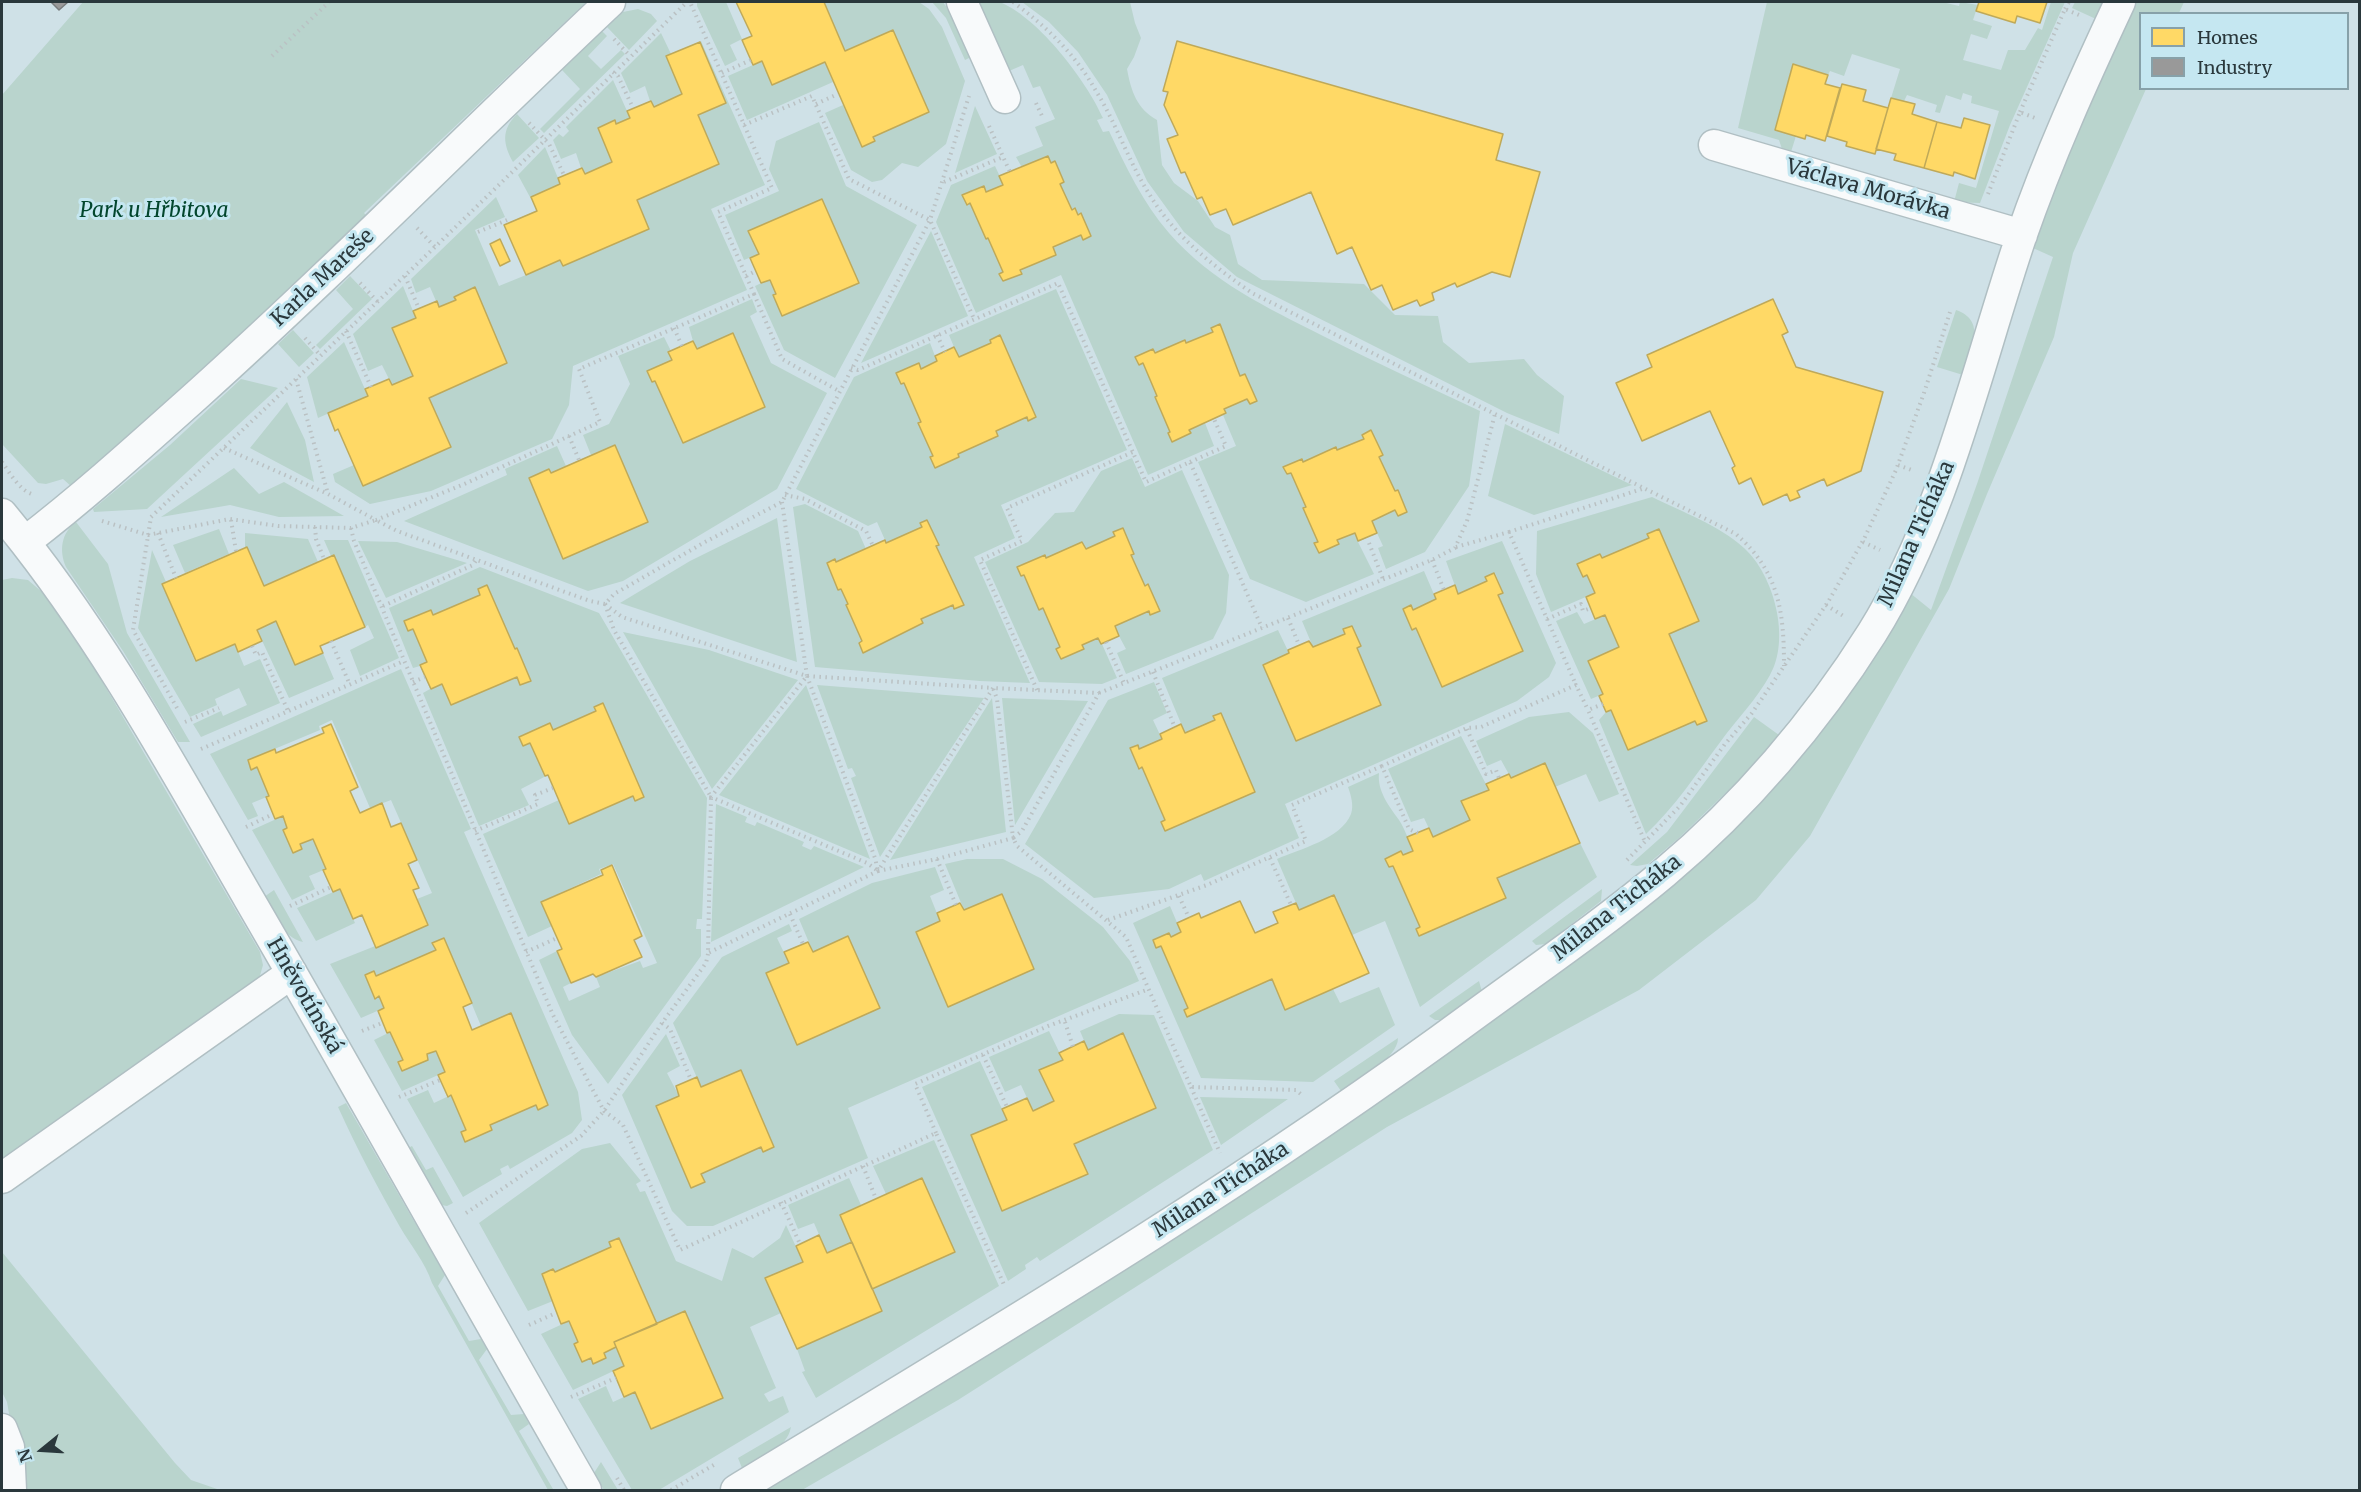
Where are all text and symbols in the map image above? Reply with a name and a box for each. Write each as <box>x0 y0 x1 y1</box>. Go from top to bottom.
legend <box>2139 12 2349 90</box>
text: Homes <box>2197 26 2258 49</box>
text: Industry <box>2197 56 2272 79</box>
street label: Václava Morávka <box>1783 155 1953 225</box>
park label: Park u Hřbitova <box>79 198 229 224</box>
street label: Karla Mareše <box>266 224 380 332</box>
street label: Milana Ticháka <box>1874 457 1960 611</box>
street label: Milana Ticháka <box>1547 850 1687 966</box>
street label: Hněvotínská <box>261 934 347 1058</box>
street label: Milana Ticháka <box>1148 1137 1294 1243</box>
north arrow <box>12 1420 72 1480</box>
text: N <box>13 1446 36 1465</box>

